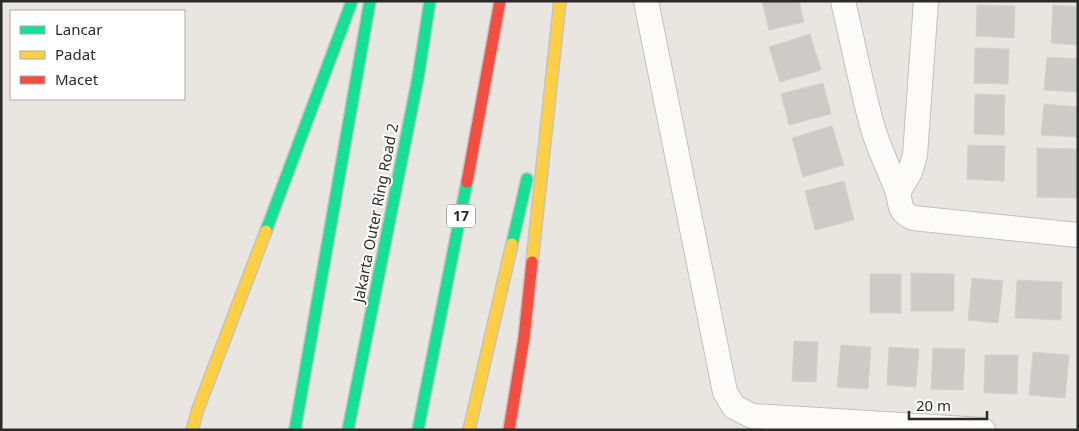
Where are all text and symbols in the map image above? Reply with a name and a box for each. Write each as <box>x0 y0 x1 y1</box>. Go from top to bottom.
legend <box>10 10 185 100</box>
text: Lancar <box>55 19 102 39</box>
text: Padat <box>55 44 96 64</box>
text: Macet <box>55 69 99 89</box>
street label: Jakarta Outer Ring Road 2 <box>347 122 402 306</box>
road number: 17 <box>447 205 475 228</box>
scale bar <box>909 388 986 420</box>
text: 20 m <box>916 395 951 415</box>

